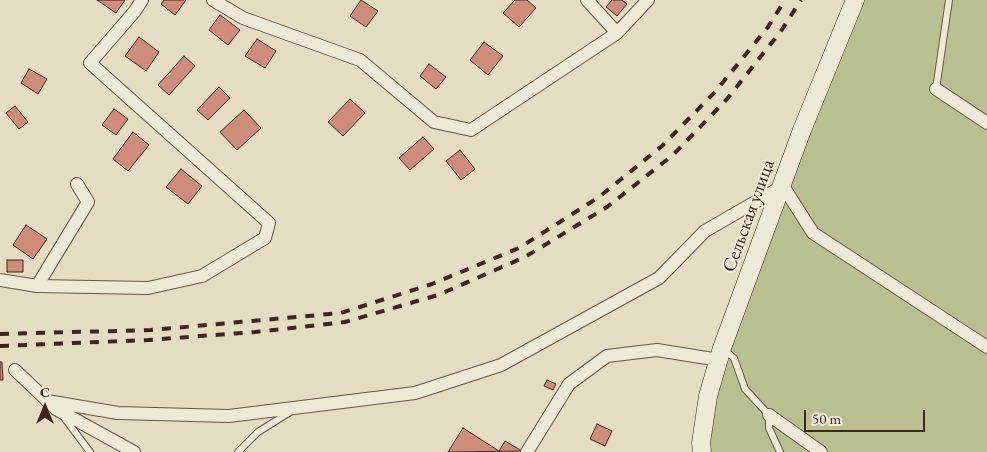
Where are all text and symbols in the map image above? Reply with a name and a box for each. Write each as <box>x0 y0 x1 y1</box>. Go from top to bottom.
street label: Сельская улица <box>718 157 780 275</box>
north arrow <box>20 382 70 432</box>
text: С <box>40 383 50 401</box>
scale bar <box>807 400 928 432</box>
text: 50 m <box>812 409 841 428</box>

